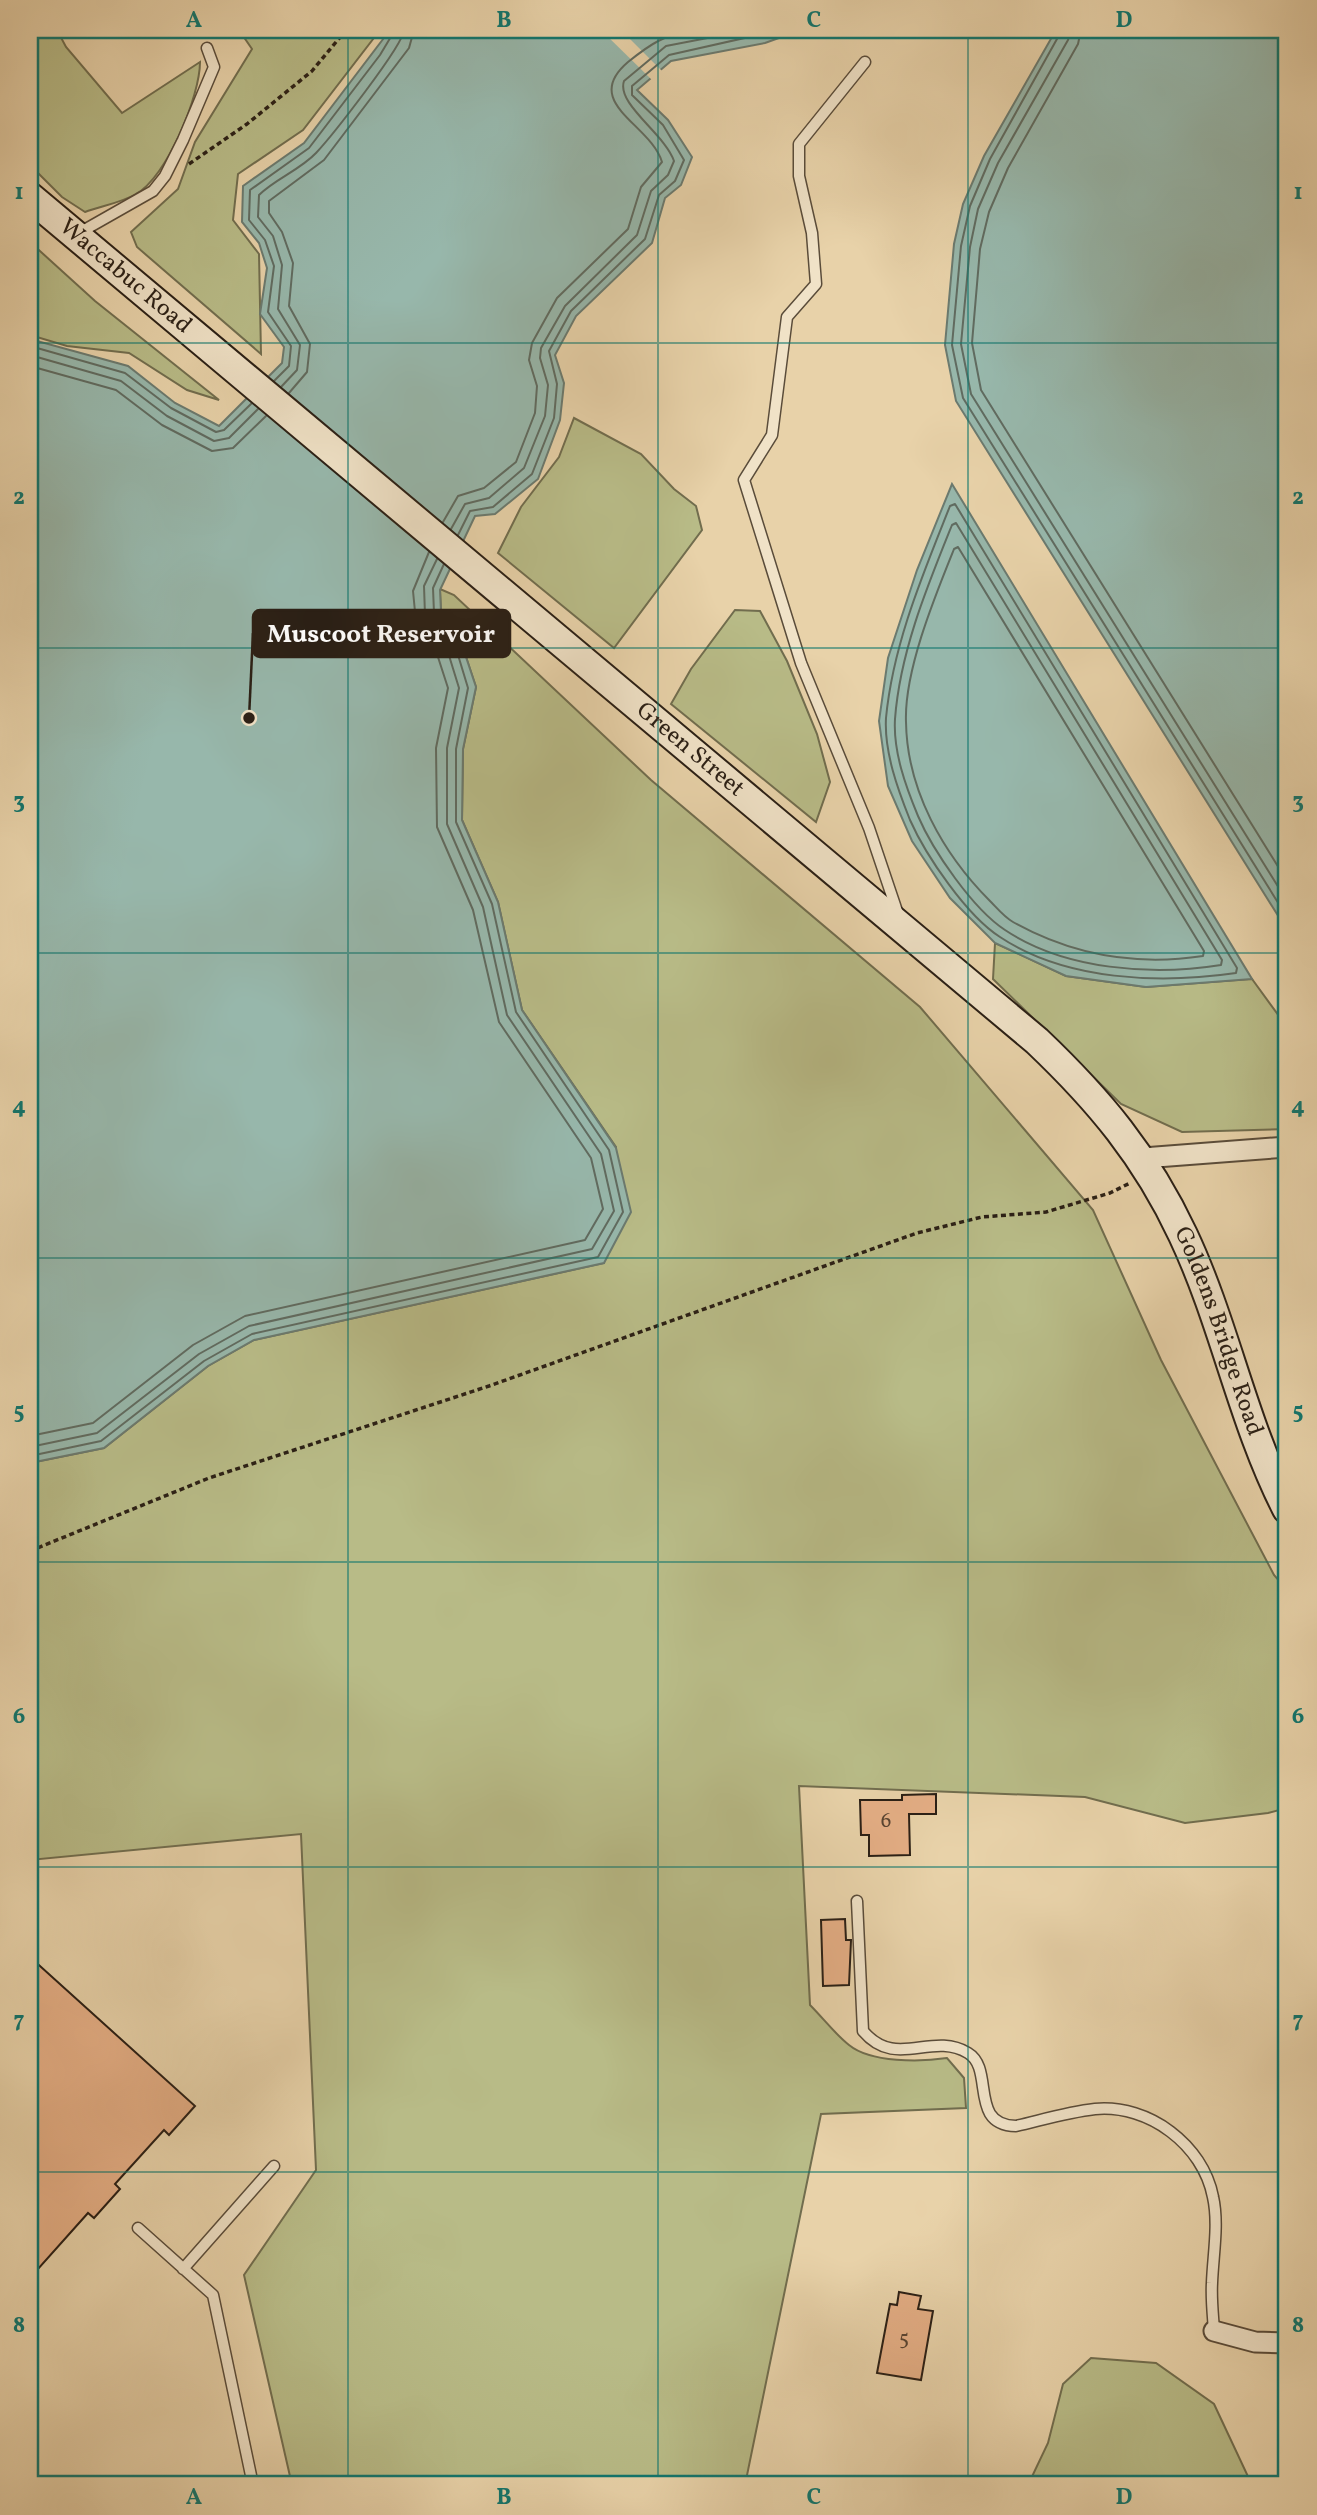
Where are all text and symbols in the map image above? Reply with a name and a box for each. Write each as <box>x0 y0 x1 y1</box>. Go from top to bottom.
text: A <box>186 5 202 37</box>
text: B <box>496 5 512 37</box>
text: C <box>807 5 821 37</box>
text: D <box>1116 5 1133 37</box>
text: 1 <box>14 177 24 209</box>
text: 1 <box>1293 177 1303 209</box>
street label: Waccabuc Road <box>51 211 199 342</box>
text: 2 <box>13 482 25 514</box>
text: 2 <box>1292 482 1304 514</box>
callout: Muscoot Reservoir <box>253 610 510 657</box>
text: Muscoot Reservoir <box>267 617 495 653</box>
street label: Green Street <box>628 694 752 806</box>
text: 3 <box>13 786 25 818</box>
text: 3 <box>1292 786 1304 818</box>
text: 4 <box>12 1091 26 1123</box>
text: 4 <box>1291 1091 1305 1123</box>
street label: Goldens Bridge Road <box>1165 1221 1271 1441</box>
text: 5 <box>13 1396 25 1428</box>
text: 5 <box>1292 1396 1304 1428</box>
text: 6 <box>13 1701 25 1733</box>
text: 6 <box>1292 1701 1304 1733</box>
house number: 6 <box>881 1807 891 1836</box>
text: 7 <box>14 2005 25 2037</box>
text: 7 <box>1293 2005 1304 2037</box>
text: 8 <box>13 2310 25 2342</box>
text: 8 <box>1292 2310 1304 2342</box>
house number: 5 <box>899 2324 909 2353</box>
text: A <box>186 2482 202 2514</box>
text: B <box>496 2482 512 2514</box>
text: C <box>807 2482 821 2514</box>
text: D <box>1116 2482 1133 2514</box>

